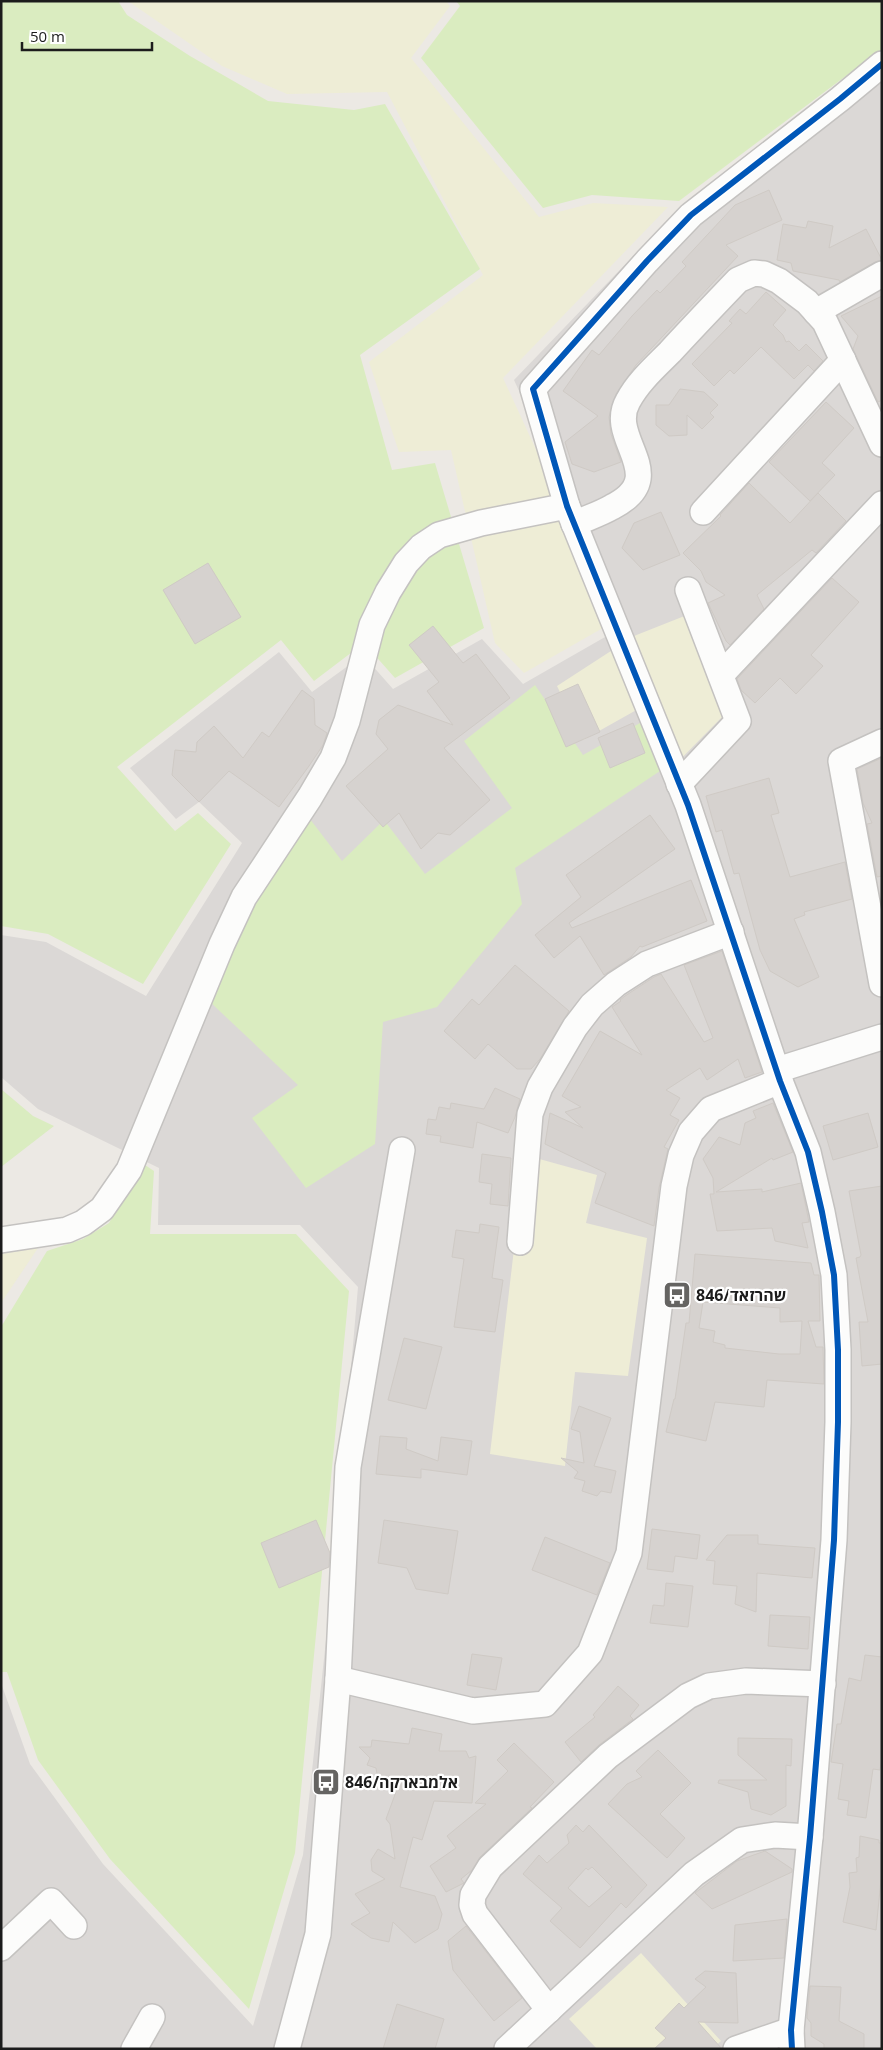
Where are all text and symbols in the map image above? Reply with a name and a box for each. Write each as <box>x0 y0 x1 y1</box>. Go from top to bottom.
scale bar <box>22 20 152 52</box>
text: 50 m <box>30 26 65 46</box>
bus stop icon: 846/שהרזאד <box>662 1280 692 1310</box>
place label: 846/שהרזאד <box>696 1284 786 1306</box>
bus stop icon: אלמבארקה/846 <box>311 1767 341 1797</box>
place label: אלמבארקה/846 <box>345 1771 458 1793</box>

